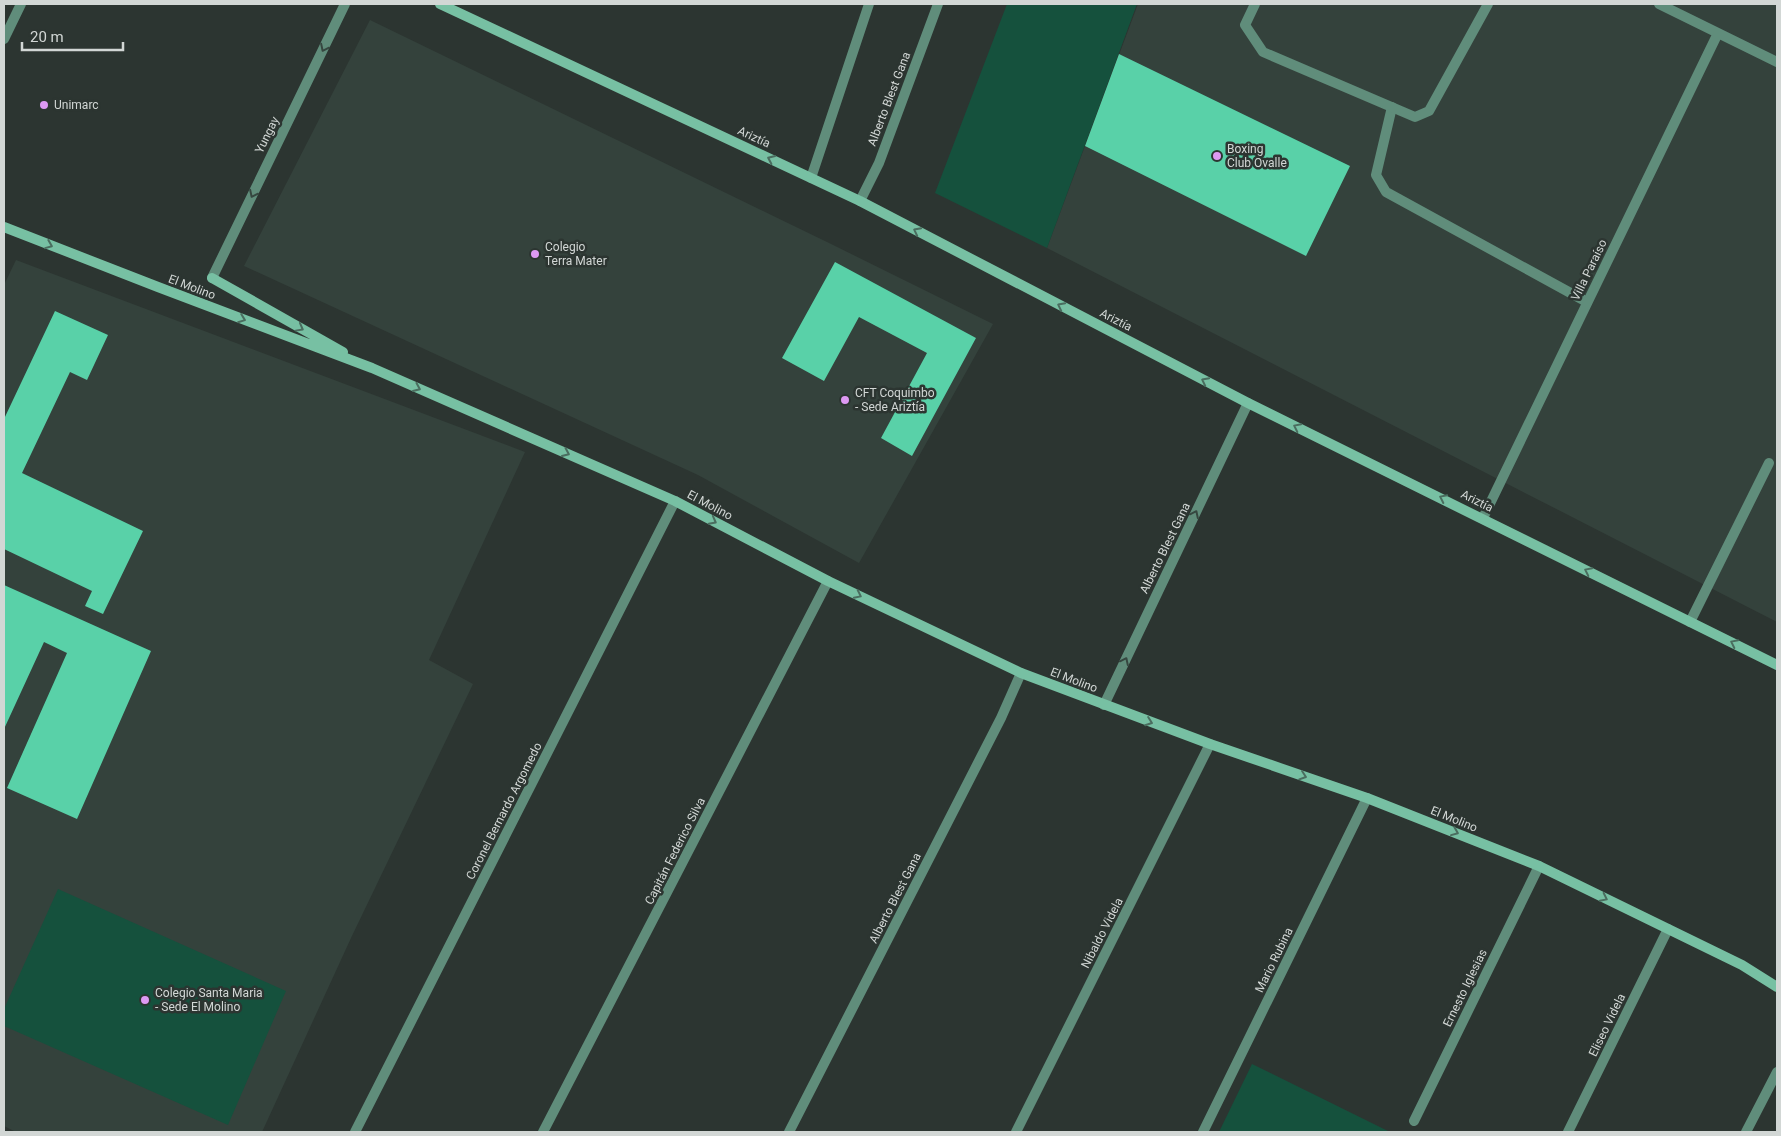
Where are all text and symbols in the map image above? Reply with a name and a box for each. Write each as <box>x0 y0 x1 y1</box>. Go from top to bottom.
scale bar <box>22 20 124 52</box>
text: 20 m <box>30 28 64 46</box>
one-way arrow <box>320 42 330 51</box>
street label: Alberto Blest Gana <box>865 50 913 148</box>
place label: Unimarc <box>54 98 99 112</box>
marker: Unimarc <box>38 99 50 111</box>
street label: Yungay <box>252 114 282 156</box>
street label: Ariztía <box>736 123 772 151</box>
place label: Boxing Club Ovalle <box>1227 142 1287 170</box>
marker: Boxing Club Ovalle <box>1211 150 1223 162</box>
one-way arrow <box>767 155 776 166</box>
one-way arrow <box>249 189 259 198</box>
one-way arrow <box>913 227 922 237</box>
street label: Villa Paraíso <box>1568 237 1610 303</box>
one-way arrow <box>44 238 53 249</box>
place label: Colegio Terra Mater <box>545 240 607 268</box>
marker: Colegio Terra Mater <box>529 248 541 260</box>
street label: El Molino <box>166 272 218 302</box>
one-way arrow <box>1057 302 1066 312</box>
street label: Ariztía <box>1098 306 1134 334</box>
one-way arrow <box>237 313 245 323</box>
one-way arrow <box>295 322 304 332</box>
one-way arrow <box>1201 377 1210 387</box>
one-way arrow <box>412 381 421 392</box>
place label: CFT Coquimbo - Sede Ariztía <box>855 386 935 414</box>
marker: CFT Coquimbo - Sede Ariztía <box>839 394 851 406</box>
one-way arrow <box>1293 423 1302 433</box>
one-way arrow <box>561 446 570 457</box>
street label: El Molino <box>685 487 735 523</box>
street label: Ariztía <box>1459 487 1495 515</box>
one-way arrow <box>1439 494 1448 504</box>
street label: Alberto Blest Gana <box>1137 500 1193 596</box>
one-way arrow <box>1189 510 1199 519</box>
one-way arrow <box>708 515 717 525</box>
one-way arrow <box>1584 567 1593 577</box>
one-way arrow <box>853 589 862 599</box>
one-way arrow <box>1730 639 1739 649</box>
one-way arrow <box>1119 657 1129 666</box>
street label: El Molino <box>1048 665 1100 695</box>
one-way arrow <box>1145 716 1153 726</box>
street label: Coronel Bernardo Argomedo <box>463 740 545 882</box>
one-way arrow <box>1298 770 1306 780</box>
street label: Capitán Federico Silva <box>642 795 708 907</box>
street label: El Molino <box>1429 803 1480 835</box>
one-way arrow <box>1450 826 1459 837</box>
street label: Alberto Blest Gana <box>866 850 924 946</box>
one-way arrow <box>1598 891 1607 901</box>
street label: Nibaldo Videla <box>1078 895 1126 971</box>
street label: Mario Rubina <box>1252 925 1296 995</box>
street label: Ernesto Iglesias <box>1440 947 1490 1029</box>
place label: Colegio Santa Maria - Sede El Molino <box>155 986 263 1014</box>
street label: Eliseo Videla <box>1586 991 1628 1059</box>
marker: Colegio Santa Maria - Sede El Molino <box>139 994 151 1006</box>

